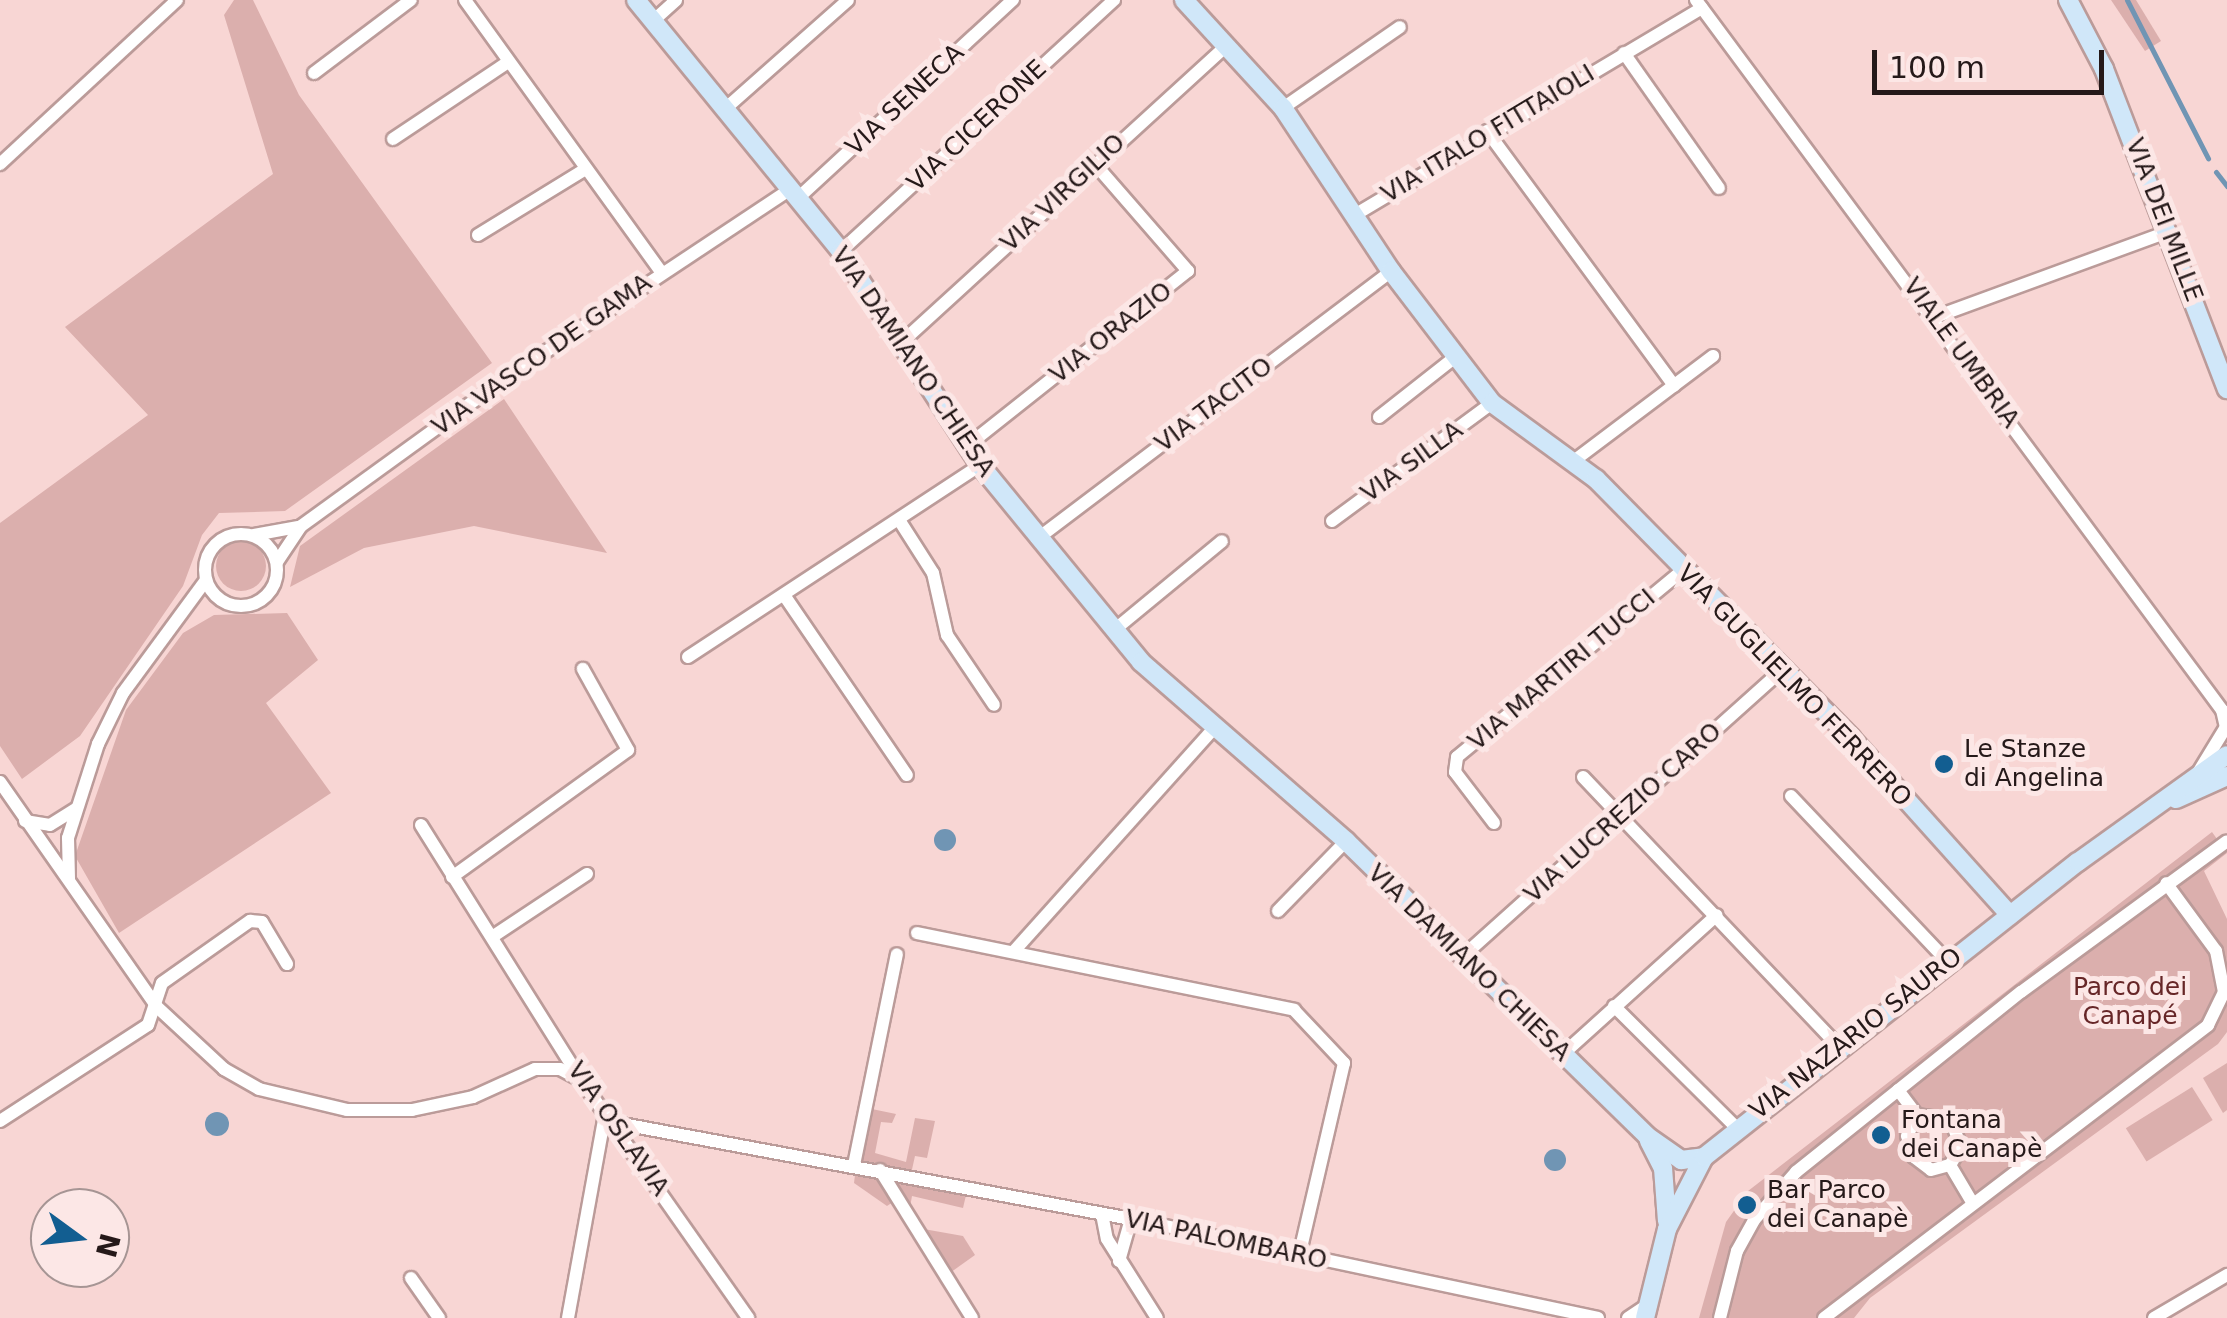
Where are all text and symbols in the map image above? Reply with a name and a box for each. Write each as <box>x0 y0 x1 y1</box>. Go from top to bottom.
scale bar <box>1877 30 2110 92</box>
street label: VIA SENECA <box>840 38 970 162</box>
text: 100 m <box>1889 50 1985 85</box>
street label: VIA CICERONE <box>901 54 1053 198</box>
street label: VIA ITALO FITTAIOLI <box>1376 58 1600 210</box>
street label: VIA VIRGILIO <box>995 128 1131 258</box>
street label: VIA DEI MILLE <box>2119 134 2209 306</box>
street label: VIA DAMIANO CHIESA <box>825 241 1001 483</box>
street label: VIA VASCO DE GAMA <box>426 268 658 442</box>
street label: VIALE UMBRIA <box>1897 272 2025 434</box>
street label: VIA ORAZIO <box>1044 276 1178 390</box>
street label: VIA TACITO <box>1149 351 1279 459</box>
street label: VIA SILLA <box>1355 415 1469 509</box>
street label: VIA GUGLIELMO FERRERO <box>1670 559 1918 813</box>
street label: VIA MARTIRI TUCCI <box>1462 583 1662 757</box>
street label: VIA LUCREZIO CARO <box>1518 717 1728 909</box>
place label: Le Stanze di Angelina <box>1964 735 2104 794</box>
marker: Le Stanze di Angelina <box>1933 753 1955 775</box>
street label: VIA DAMIANO CHIESA <box>1361 858 1577 1068</box>
street label: VIA NAZARIO SAURO <box>1744 942 1968 1126</box>
park label: Parco dei Canapé <box>2073 973 2187 1032</box>
street label: VIA OSLAVIA <box>561 1056 675 1202</box>
place label: Fontana dei Canapè <box>1901 1106 2042 1165</box>
marker: Fontana dei Canapè <box>1870 1124 1892 1146</box>
place label: Bar Parco dei Canapè <box>1767 1176 1908 1235</box>
north arrow <box>30 1188 130 1288</box>
marker: Bar Parco dei Canapè <box>1736 1194 1758 1216</box>
street label: VIA PALOMBARO <box>1122 1204 1330 1276</box>
text: N <box>89 1230 126 1261</box>

